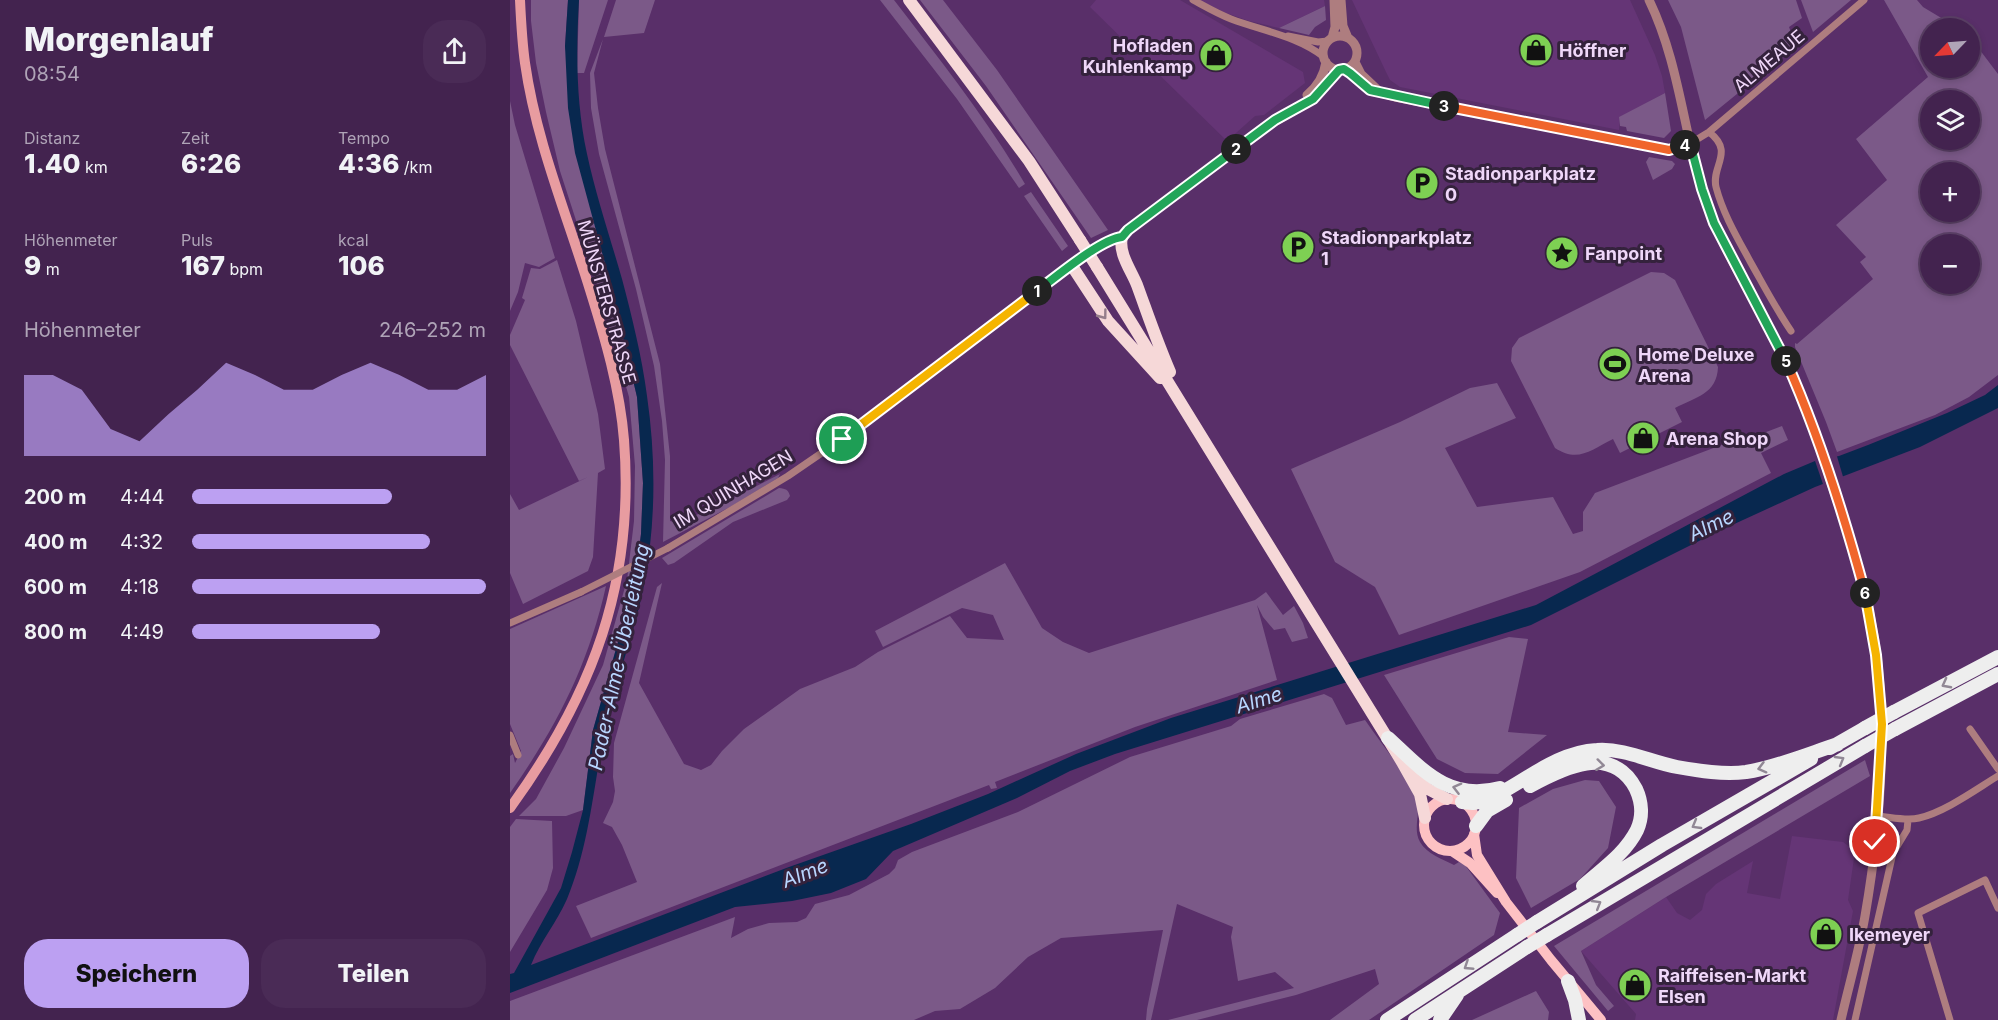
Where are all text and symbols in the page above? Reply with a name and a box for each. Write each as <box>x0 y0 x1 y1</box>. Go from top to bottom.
north arrow <box>1920 18 1980 78</box>
map controls <box>1920 18 1980 294</box>
text: Morgenlauf <box>24 19 214 59</box>
button: share <box>423 20 486 83</box>
street label: ALMEAUE <box>1729 25 1809 97</box>
shop icon: Höffner <box>1518 32 1554 68</box>
place label: Hofladen Kuhlenkamp <box>1083 35 1193 77</box>
shop icon: Hofladen Kuhlenkamp <box>1198 37 1234 73</box>
place label: Höffner <box>1559 40 1626 61</box>
text: 08:54 <box>24 62 80 86</box>
button: layers <box>1920 90 1980 150</box>
pin: 3 <box>1429 91 1459 121</box>
text: 3 <box>1439 96 1449 116</box>
text: Distanz <box>24 128 80 148</box>
text: Zeit <box>181 128 210 148</box>
text: Tempo <box>338 128 390 148</box>
pin: 4 <box>1670 130 1700 160</box>
pin: 2 <box>1221 134 1251 164</box>
text: 4 <box>1680 135 1690 155</box>
text: 2 <box>1231 139 1241 159</box>
text: 1.40 <box>24 148 81 179</box>
text: 6:26 <box>181 148 241 179</box>
text: 4:36 <box>338 148 399 179</box>
text: km <box>81 157 108 177</box>
text: /km <box>399 157 432 177</box>
button: + <box>1920 162 1980 222</box>
place label: Stadionparkplatz 0 <box>1445 163 1596 205</box>
parking icon: Stadionparkplatz 0 <box>1404 165 1440 201</box>
street label: MÜNSTERSTRASSE <box>573 217 641 387</box>
place label: Stadionparkplatz 1 <box>1321 227 1472 269</box>
parking icon: Stadionparkplatz 1 <box>1280 229 1316 265</box>
text: Höhenmeter <box>24 230 118 250</box>
text: Puls <box>181 230 213 250</box>
text: kcal <box>338 230 369 250</box>
button: − <box>1920 234 1980 294</box>
place icon: Fanpoint <box>1544 235 1580 271</box>
place label: Fanpoint <box>1585 243 1662 264</box>
text: 9 <box>24 250 41 281</box>
text: 167 <box>181 250 225 281</box>
text: 106 <box>338 250 385 281</box>
text: m <box>41 259 60 279</box>
text: bpm <box>225 259 263 279</box>
pin: 1 <box>1022 276 1052 306</box>
text: 1 <box>1034 281 1040 301</box>
one-way arrow <box>1096 308 1107 319</box>
text: Höhenmeter <box>24 318 141 342</box>
text: 246–252 m <box>379 318 486 342</box>
place label: Home Deluxe Arena <box>1638 344 1755 386</box>
sports icon: Home Deluxe Arena <box>1597 346 1633 382</box>
pin: 5 <box>1771 346 1801 376</box>
text: 5 <box>1781 351 1791 371</box>
pin <box>816 413 867 464</box>
shop icon: Arena Shop <box>1625 420 1661 456</box>
icon: arrive <box>825 422 858 455</box>
place label: Arena Shop <box>1666 428 1768 449</box>
street label: IM QUINHAGEN <box>670 445 796 533</box>
text: 200 m <box>24 485 87 509</box>
text: 4:44 <box>120 485 165 509</box>
water label: Alme <box>1683 504 1738 547</box>
text: 400 m <box>24 530 88 554</box>
text: 4:32 <box>120 530 163 554</box>
water label: Pader-Alme-Überleitung <box>583 541 655 773</box>
text: 600 m <box>24 575 87 599</box>
text: 4:18 <box>120 575 159 599</box>
pin: 6 <box>1850 578 1880 608</box>
text: 6 <box>1860 583 1870 603</box>
text: 800 m <box>24 620 87 644</box>
text: 4:49 <box>120 620 164 644</box>
one-way arrow <box>1942 677 1952 688</box>
water label: Alme <box>1232 682 1285 719</box>
one-way arrow <box>1834 756 1844 768</box>
one-way arrow <box>1595 758 1604 770</box>
one-way arrow <box>1757 761 1768 773</box>
one-way arrow <box>1452 783 1462 795</box>
pin <box>1849 816 1900 867</box>
one-way arrow <box>1692 818 1702 829</box>
icon: check <box>1858 825 1891 858</box>
water label: Alme <box>778 853 832 893</box>
one-way arrow <box>1591 900 1601 912</box>
shop icon: Ikemeyer <box>1808 916 1844 952</box>
place label: Ikemeyer <box>1849 924 1930 945</box>
button: Speichern <box>24 939 249 1008</box>
button: Teilen <box>261 939 486 1008</box>
one-way arrow <box>1464 959 1474 971</box>
place label: Raiffeisen-Markt Elsen <box>1658 965 1807 1007</box>
shop icon: Raiffeisen-Markt Elsen <box>1617 967 1653 1003</box>

